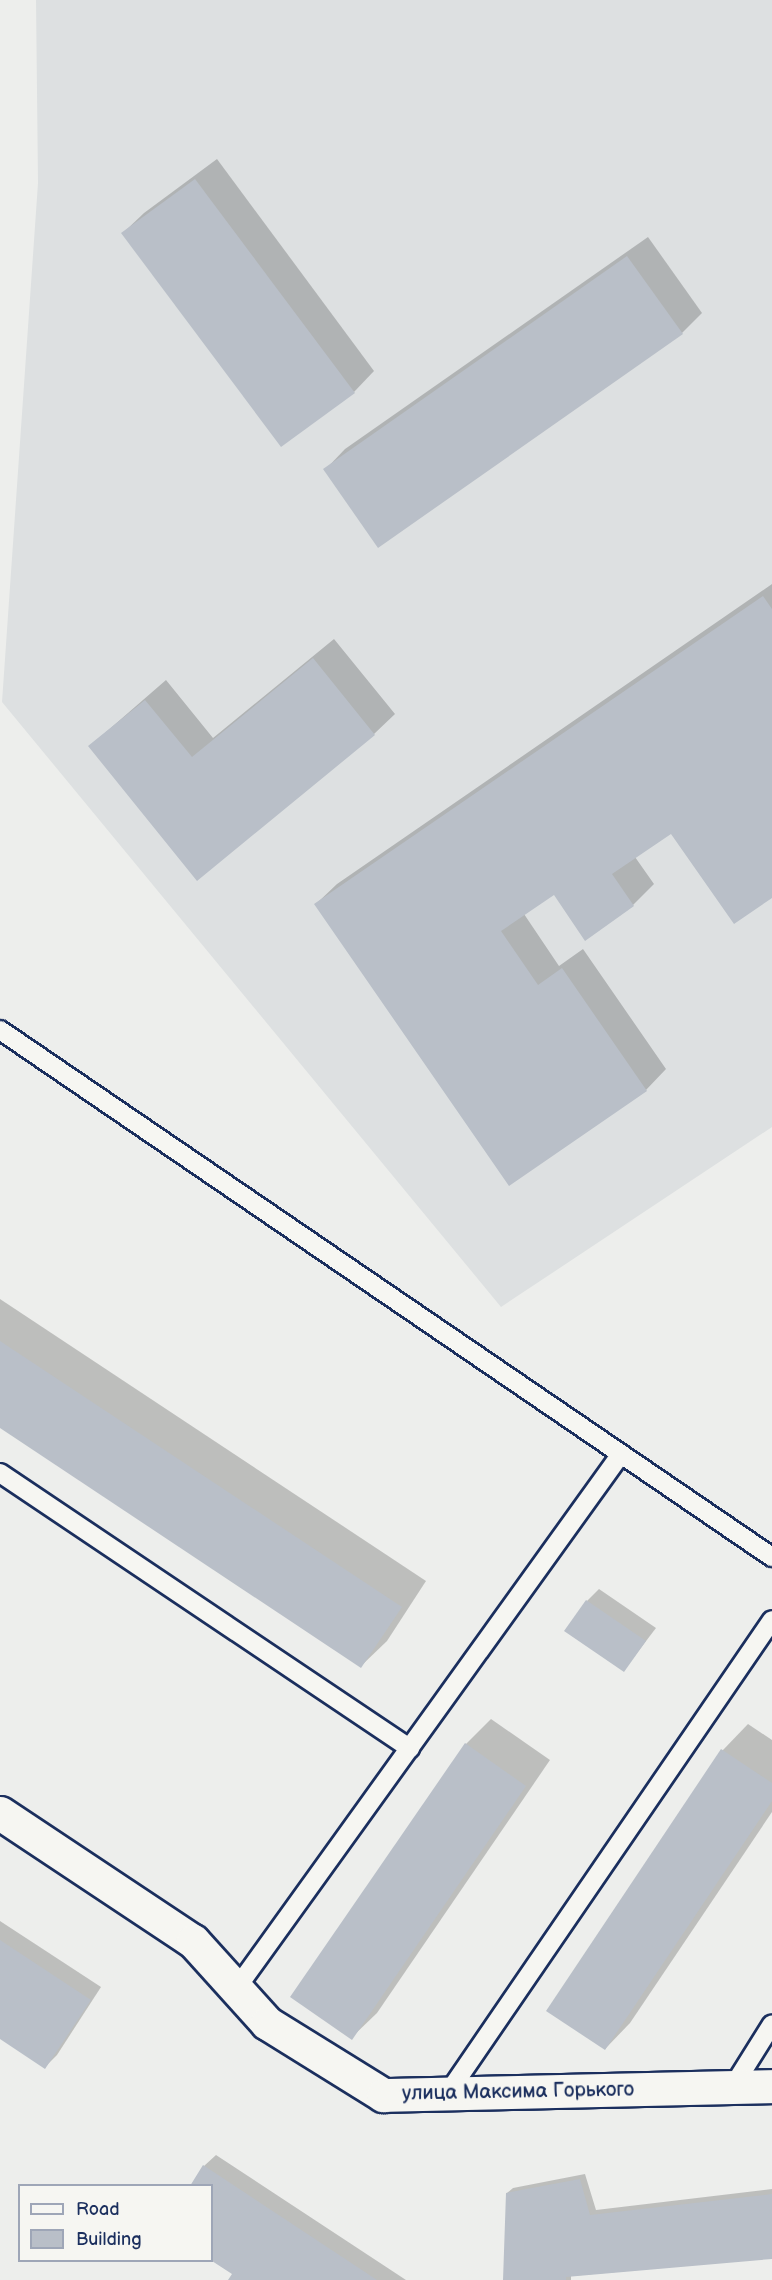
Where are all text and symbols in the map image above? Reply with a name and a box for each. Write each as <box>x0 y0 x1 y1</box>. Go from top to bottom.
street label: улица Максима Горького <box>402 2078 634 2106</box>
legend <box>18 2184 213 2262</box>
text: Road <box>76 2199 120 2220</box>
text: Building <box>76 2229 142 2250</box>

